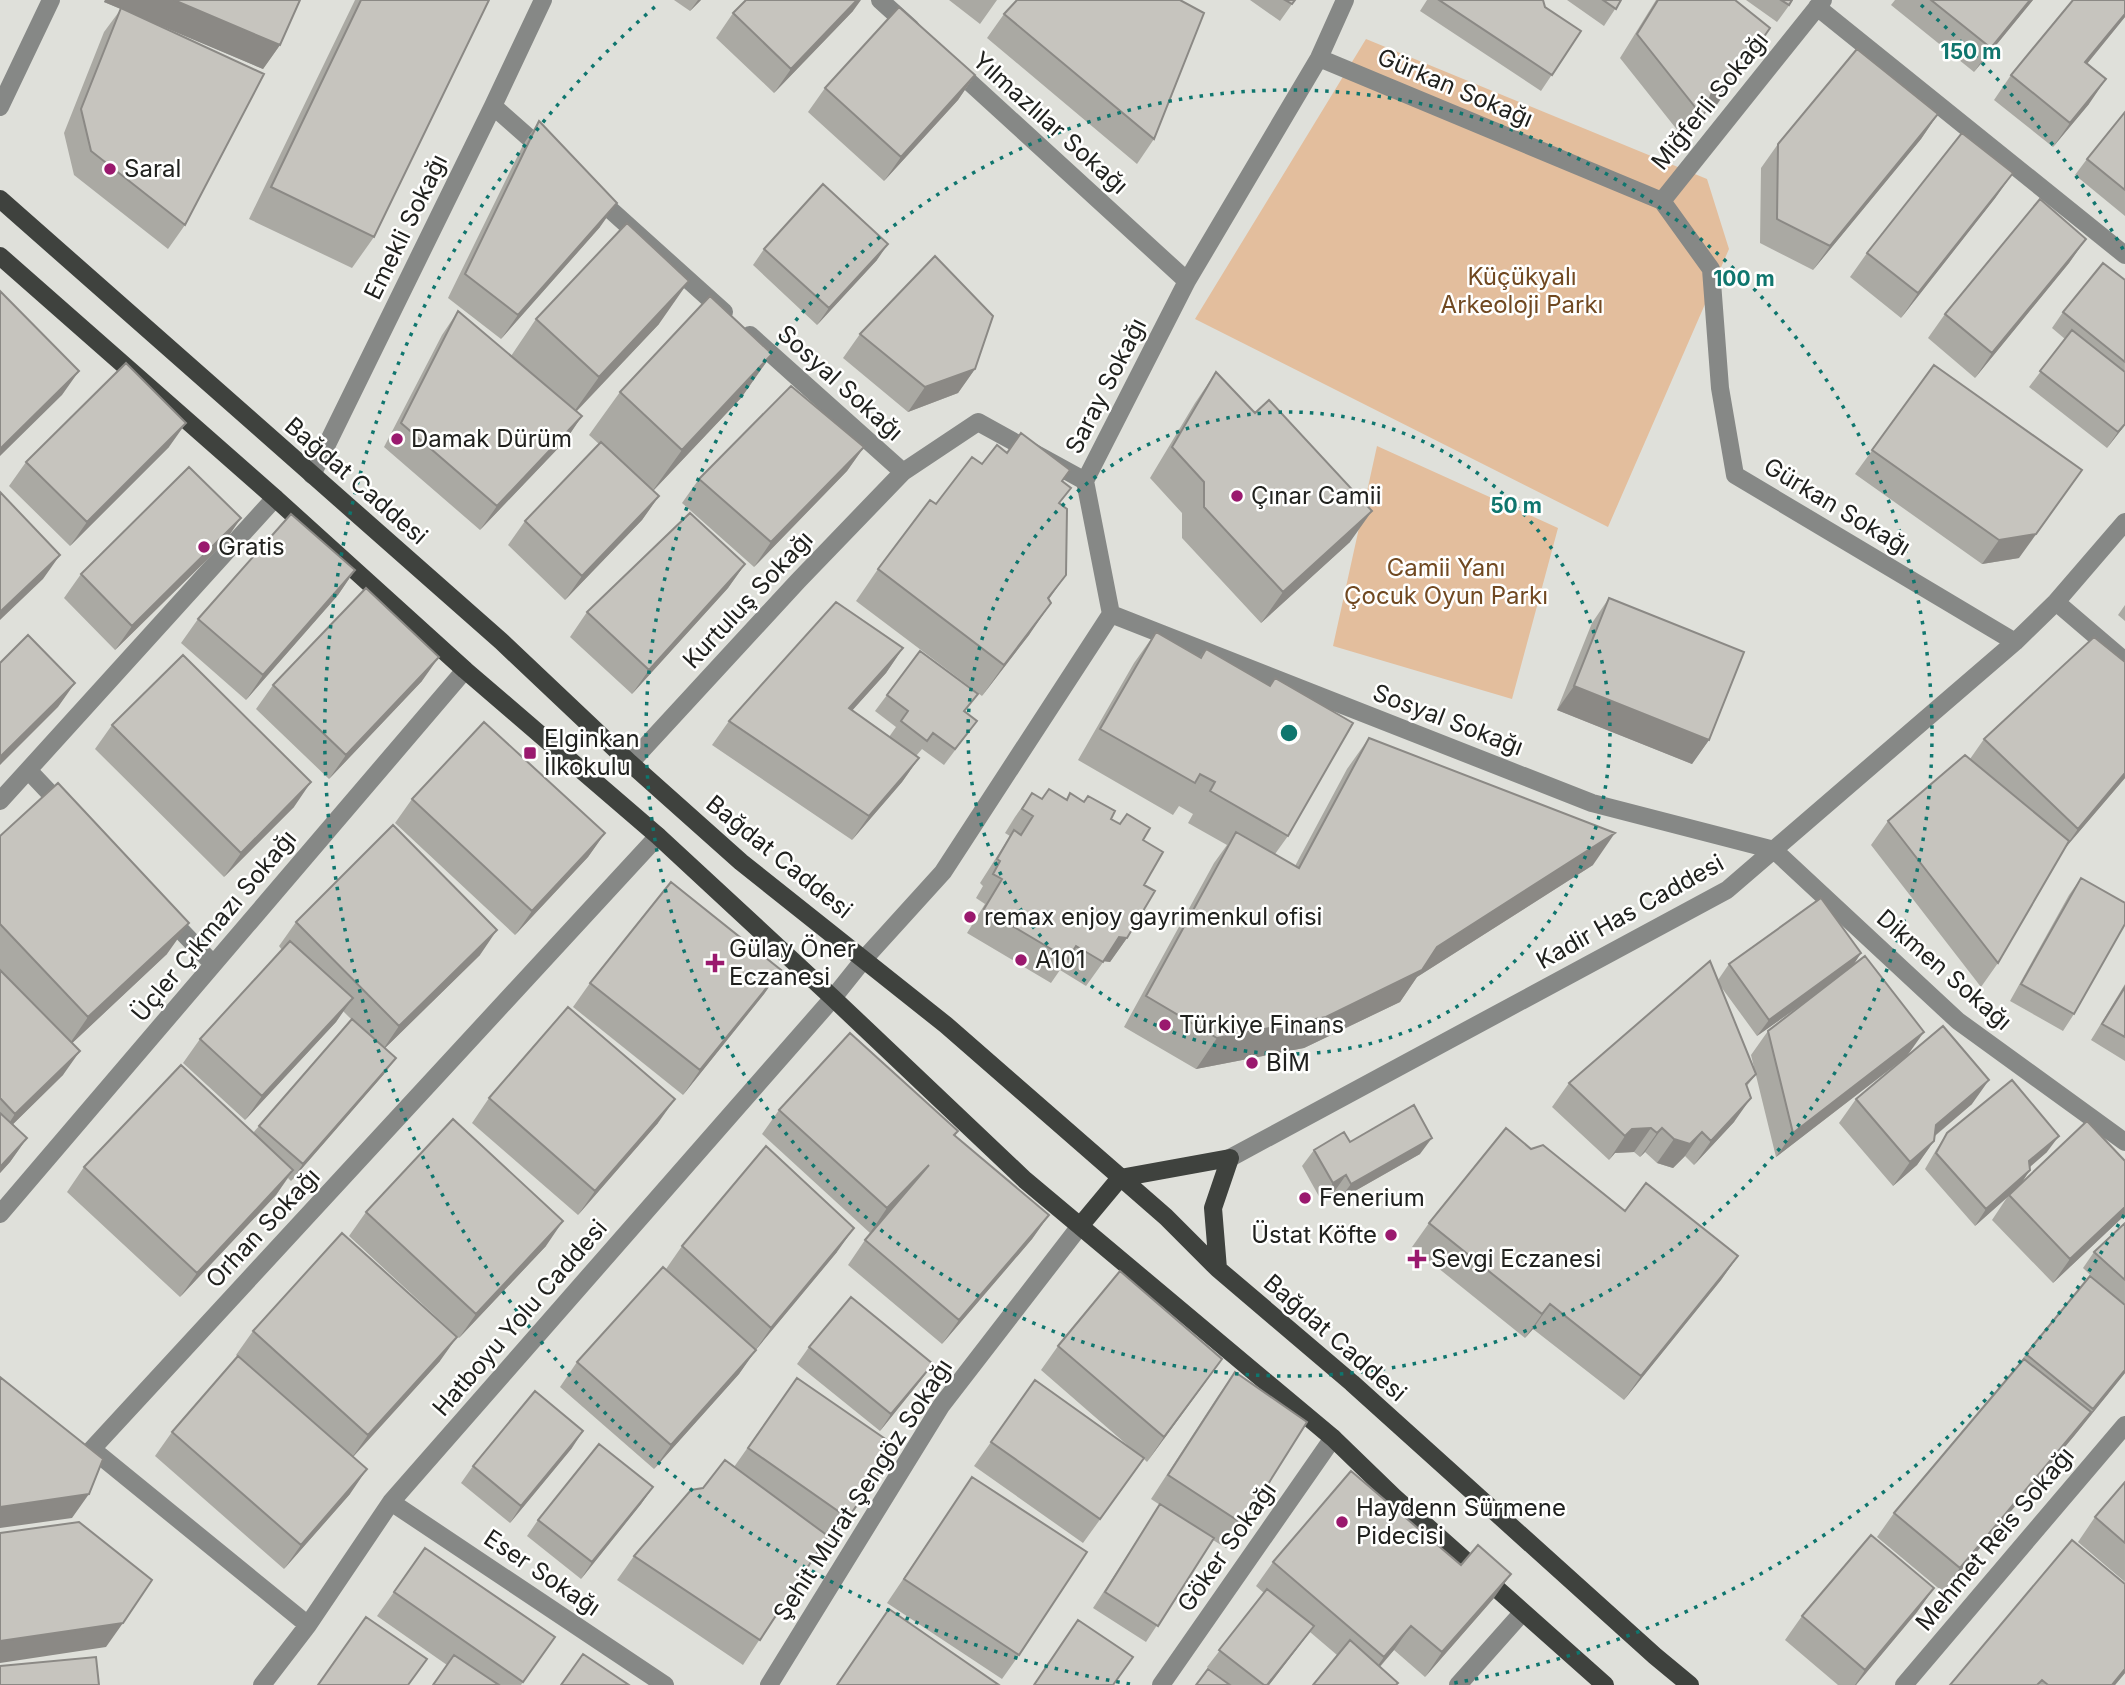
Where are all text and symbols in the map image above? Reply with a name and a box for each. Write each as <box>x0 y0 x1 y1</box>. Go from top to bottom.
street label: Miğferli Sokağı <box>1645 26 1774 176</box>
text: 150 m <box>1941 39 2001 64</box>
street label: Gürkan Sokağı <box>1373 42 1537 133</box>
street label: Yılmazlılar Sokağı <box>967 45 1134 200</box>
street label: Emekli Sokağı <box>358 149 453 304</box>
place label: Saral <box>124 154 181 183</box>
marker: Saral <box>102 161 118 177</box>
park label: Küçükyalı Arkeoloji Parkı <box>1441 262 1603 319</box>
text: 100 m <box>1713 266 1775 291</box>
street label: Saray Sokağı <box>1059 313 1152 458</box>
street label: Sosyal Sokağı <box>772 319 909 447</box>
street label: Bağdat Caddesi <box>279 411 434 550</box>
place label: Damak Dürüm <box>411 424 572 453</box>
marker: Damak Dürüm <box>389 431 405 447</box>
street label: Gürkan Sokağı <box>1759 451 1916 562</box>
place label: Çınar Camii <box>1251 481 1381 510</box>
marker: Çınar Camii <box>1229 488 1245 504</box>
text: 50 m <box>1490 493 1542 518</box>
street label: Kurtuluş Sokağı <box>677 525 819 674</box>
place label: Gratis <box>218 532 285 561</box>
marker: Gratis <box>196 539 212 555</box>
park label: Camii Yanı Çocuk Oyun Parkı <box>1344 553 1548 610</box>
street label: Sosyal Sokağı <box>1369 678 1528 762</box>
centre of rings <box>1277 721 1301 745</box>
place label: Elginkan İlkokulu <box>544 724 640 781</box>
marker: Elginkan İlkokulu <box>522 745 538 761</box>
street label: Bağdat Caddesi <box>700 789 858 924</box>
street label: Üçler Çıkmazı Sokağı <box>125 824 302 1027</box>
street label: Kadir Has Caddesi <box>1531 848 1728 975</box>
place label: remax enjoy gayrimenkul ofisi <box>984 902 1322 931</box>
street label: Dikmen Sokağı <box>1871 903 2018 1036</box>
marker: remax enjoy gayrimenkul ofisi <box>962 909 978 925</box>
place label: Gülay Öner Eczanesi <box>729 934 856 991</box>
place label: A101 <box>1035 945 1085 974</box>
marker: A101 <box>1013 952 1029 968</box>
marker: Gülay Öner Eczanesi <box>707 955 723 971</box>
place label: Türkiye Finans <box>1179 1010 1344 1039</box>
marker: Türkiye Finans <box>1157 1017 1173 1033</box>
place label: BİM <box>1266 1048 1310 1077</box>
marker: BİM <box>1244 1055 1260 1071</box>
street label: Orhan Sokağı <box>200 1162 326 1294</box>
place label: Fenerium <box>1319 1183 1425 1212</box>
marker: Fenerium <box>1297 1190 1313 1206</box>
street label: Hatboyu Yolu Caddesi <box>426 1214 613 1422</box>
place label: Üstat Köfte <box>1251 1220 1377 1249</box>
marker: Üstat Köfte <box>1383 1227 1399 1243</box>
place label: Sevgi Eczanesi <box>1431 1244 1601 1273</box>
marker: Sevgi Eczanesi <box>1409 1251 1425 1267</box>
street label: Bağdat Caddesi <box>1258 1268 1413 1407</box>
street label: Şehit Murat Şengöz Sokağı <box>767 1353 958 1626</box>
street label: Mehmet Reis Sokağı <box>1909 1441 2080 1636</box>
street label: Göker Sokağı <box>1171 1476 1282 1617</box>
place label: Haydenn Sürmene Pidecisi <box>1356 1493 1566 1550</box>
marker: Haydenn Sürmene Pidecisi <box>1334 1514 1350 1530</box>
street label: Eser Sokağı <box>479 1523 606 1622</box>

